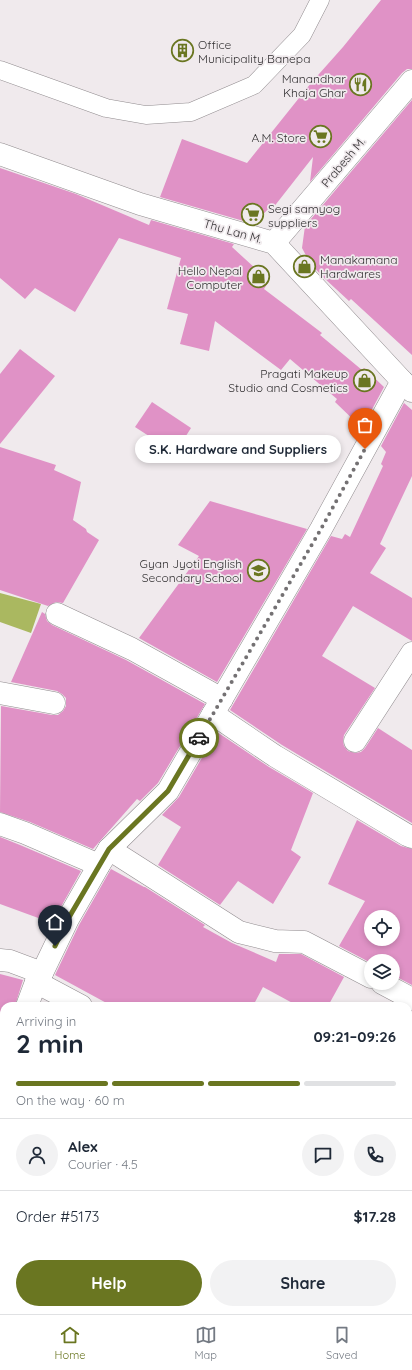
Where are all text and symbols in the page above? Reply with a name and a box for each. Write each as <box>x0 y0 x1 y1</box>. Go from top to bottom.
place label: Office Municipality Banepa <box>198 37 310 66</box>
building icon: Office Municipality Banepa <box>169 38 195 64</box>
place label: Manandhar Khaja Ghar <box>282 71 346 100</box>
restaurant icon: Manandhar Khaja Ghar <box>348 72 374 98</box>
supermarket icon: A.M. Store <box>308 124 334 150</box>
place label: A.M. Store <box>252 130 306 145</box>
street label: Prabesh M. <box>318 134 368 190</box>
place label: Segi samyog suppliers <box>268 201 340 230</box>
supermarket icon: Segi samyog suppliers <box>239 202 265 228</box>
street label: Thu Lan M. <box>202 216 264 246</box>
place label: Manakamana Hardwares <box>320 252 397 281</box>
shop icon: Manakamana Hardwares <box>292 253 318 279</box>
place label: Hello Nepal Computer <box>178 263 242 292</box>
shop icon: Hello Nepal Computer <box>245 264 271 290</box>
place label: Pragati Makeup Studio and Cosmetics <box>228 366 348 395</box>
shop icon: Pragati Makeup Studio and Cosmetics <box>351 367 377 393</box>
pin <box>348 408 382 449</box>
icon: bag <box>354 414 376 436</box>
callout: S.K. Hardware and Suppliers <box>135 435 341 463</box>
text: S.K. Hardware and Suppliers <box>149 441 327 457</box>
place label: Gyan Jyoti English Secondary School <box>140 556 242 585</box>
school or university icon: Gyan Jyoti English Secondary School <box>245 557 271 583</box>
courier <box>179 718 219 758</box>
icon: car <box>188 727 210 749</box>
pin <box>38 905 72 946</box>
map controls <box>364 910 400 990</box>
button: locate <box>364 910 400 946</box>
icon: home <box>44 911 66 933</box>
button: layers <box>364 954 400 990</box>
text: Arriving in <box>16 1013 76 1029</box>
text: 2 min <box>16 1027 84 1060</box>
text: 09:21–09:26 <box>313 1027 396 1046</box>
text: On the way · 60 m <box>16 1092 125 1108</box>
button: person <box>16 1134 58 1176</box>
button: chat <box>302 1134 344 1176</box>
button: phone <box>354 1134 396 1176</box>
text: Alex <box>68 1137 98 1156</box>
text: Courier · 4.5 <box>68 1156 138 1172</box>
text: Order #5173 <box>16 1207 99 1226</box>
text: $17.28 <box>354 1207 396 1226</box>
button: Help <box>16 1260 202 1306</box>
button: Share <box>210 1260 396 1306</box>
tab: Home <box>55 1324 85 1362</box>
tab: Map <box>195 1324 217 1362</box>
tab: Saved <box>326 1324 357 1362</box>

